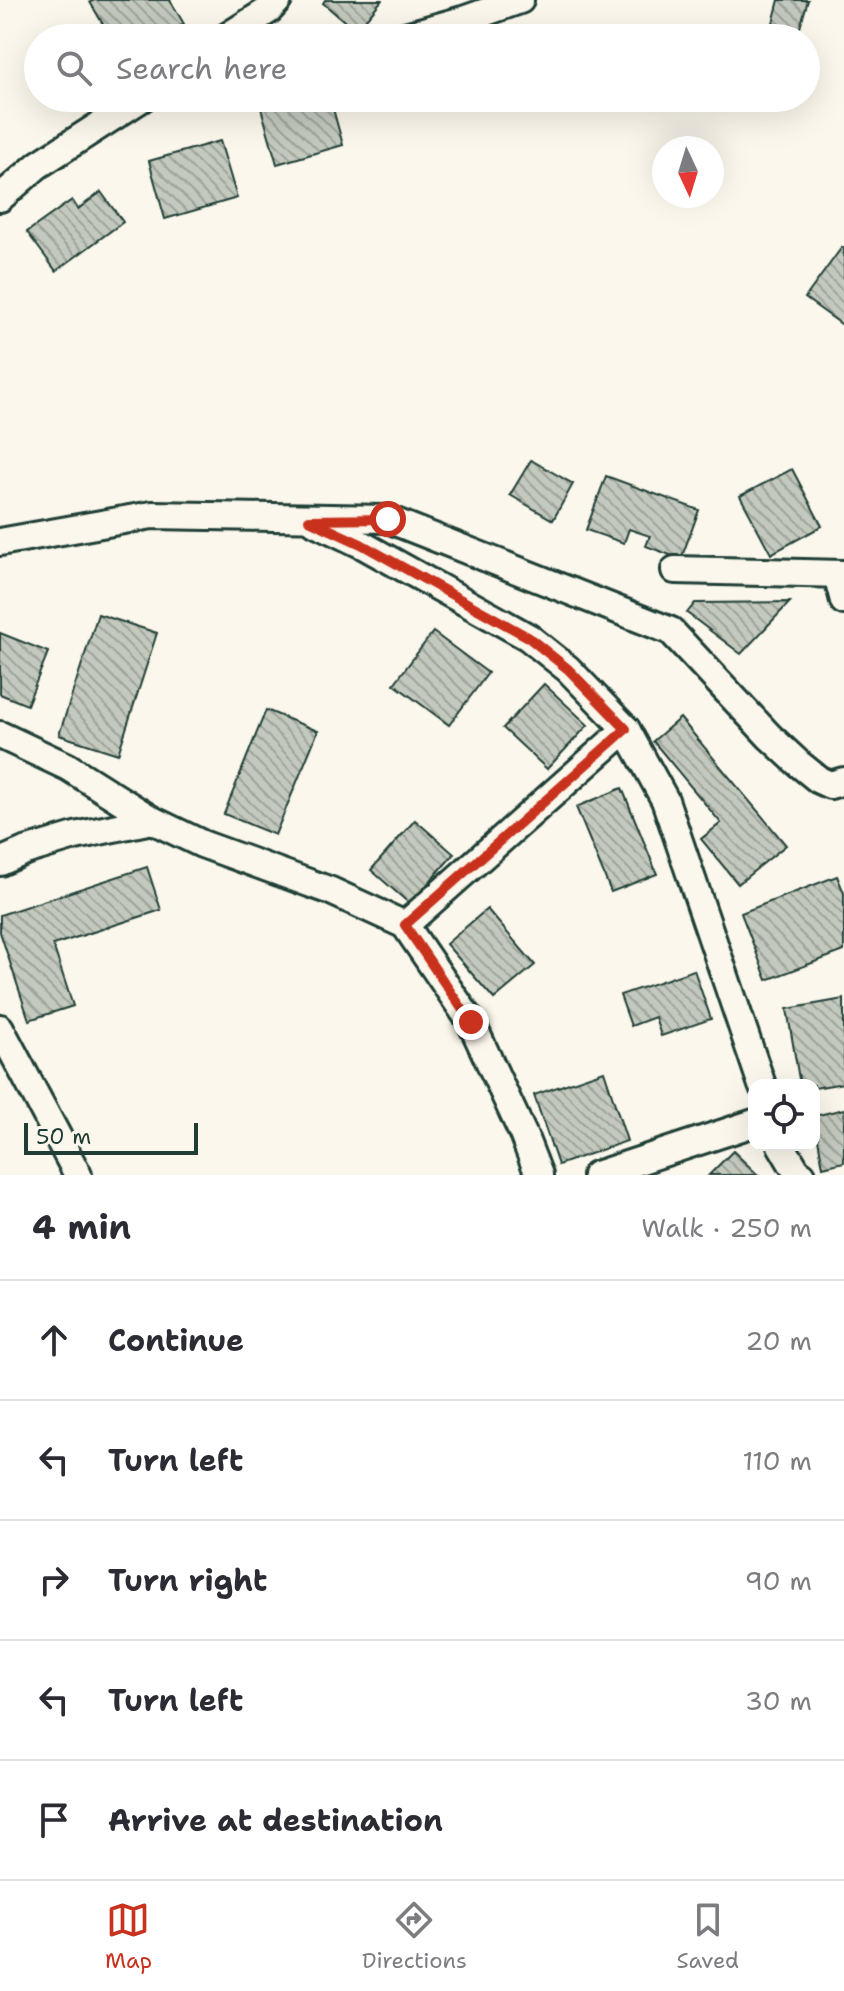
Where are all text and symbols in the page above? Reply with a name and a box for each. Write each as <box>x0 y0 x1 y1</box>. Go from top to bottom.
search box <box>24 24 820 112</box>
icon: search <box>52 46 96 90</box>
text: Search here <box>116 48 287 89</box>
north arrow <box>652 136 724 208</box>
route start <box>370 501 406 537</box>
route end <box>453 1004 489 1040</box>
map controls <box>748 1079 820 1151</box>
button: locate <box>748 1079 820 1151</box>
scale bar <box>24 1119 198 1155</box>
text: 50 m <box>36 1122 91 1151</box>
text: 4 min <box>32 1204 131 1250</box>
text: Walk · 250 m <box>641 1210 812 1245</box>
icon: ahead <box>32 1318 76 1362</box>
text: Continue <box>108 1320 244 1361</box>
text: 20 m <box>745 1323 812 1358</box>
icon: left <box>32 1438 76 1482</box>
text: Turn left <box>108 1440 243 1481</box>
text: 110 m <box>742 1443 812 1478</box>
icon: right <box>32 1558 76 1602</box>
text: Turn right <box>108 1560 267 1601</box>
text: 90 m <box>745 1563 812 1598</box>
icon: left <box>32 1678 76 1722</box>
text: Turn left <box>108 1680 243 1721</box>
text: 30 m <box>745 1683 812 1718</box>
icon: arrive <box>32 1798 76 1842</box>
text: Arrive at destination <box>108 1800 443 1841</box>
tab: Map <box>105 1898 152 1975</box>
tab: Directions <box>362 1898 467 1975</box>
tab: Saved <box>677 1898 739 1975</box>

